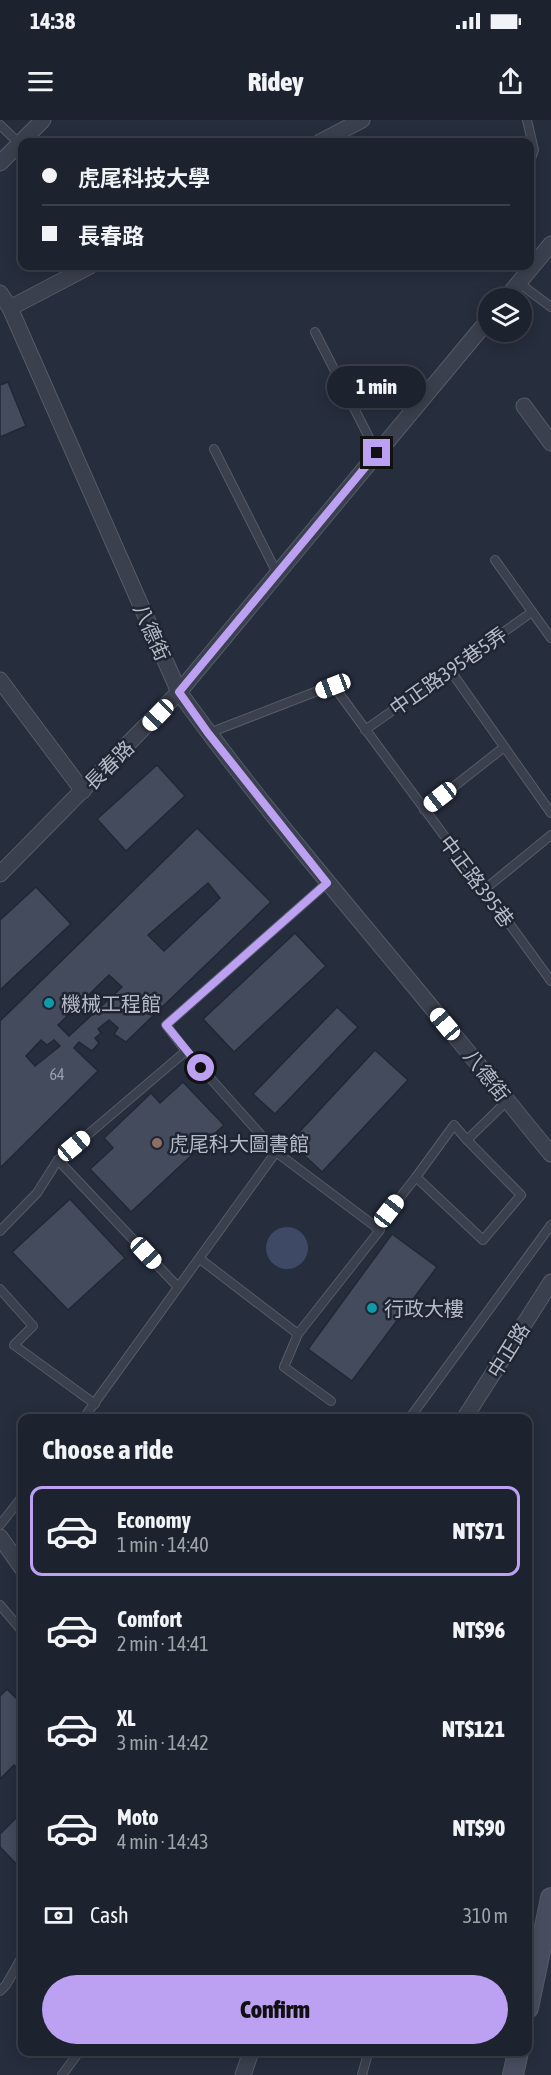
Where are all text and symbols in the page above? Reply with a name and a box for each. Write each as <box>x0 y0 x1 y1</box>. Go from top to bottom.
text: 14:38 <box>30 8 75 34</box>
icon: menu <box>24 65 57 98</box>
icon: share <box>494 65 527 98</box>
text: Ridey <box>248 66 303 97</box>
text: 虎尾科技大學 <box>78 165 210 191</box>
text: 長春路 <box>78 223 144 249</box>
map controls <box>478 288 532 342</box>
button: layers <box>478 288 532 342</box>
callout: 1 min <box>328 366 427 408</box>
text: 1 min <box>356 375 397 398</box>
route end <box>363 439 390 466</box>
street label: 八德街 <box>129 600 175 664</box>
street label: 中正路395巷5弄 <box>385 622 511 720</box>
car <box>313 671 353 701</box>
car <box>139 696 177 734</box>
street label: 長春路 <box>80 736 138 794</box>
car <box>420 779 460 815</box>
street label: 中正路395巷 <box>435 831 519 931</box>
place label: 機械工程館 <box>61 992 161 1015</box>
marker: 機械工程館 <box>42 996 56 1010</box>
car <box>427 1004 463 1044</box>
street label: 八德街 <box>459 1044 515 1106</box>
route start <box>187 1054 214 1081</box>
house number: 64 <box>49 1065 65 1083</box>
car <box>54 1128 94 1164</box>
place label: 虎尾科大圖書館 <box>169 1132 309 1155</box>
marker: 虎尾科大圖書館 <box>150 1136 164 1150</box>
car <box>371 1191 407 1231</box>
car <box>127 1234 165 1272</box>
place label: 行政大樓 <box>384 1297 464 1320</box>
marker: 行政大樓 <box>365 1301 379 1315</box>
street label: 中正路 <box>482 1318 534 1382</box>
text: Choose a ride <box>42 1434 174 1465</box>
icon: car <box>45 1504 99 1558</box>
text: Economy <box>117 1507 191 1533</box>
text: NT$71 <box>452 1518 505 1544</box>
text: 1 min · 14:40 <box>117 1533 209 1556</box>
icon: car <box>45 1603 99 1657</box>
text: Comfort <box>117 1606 182 1632</box>
text: NT$96 <box>452 1617 505 1643</box>
text: 2 min · 14:41 <box>117 1632 209 1655</box>
icon: car <box>45 1702 99 1756</box>
text: XL <box>117 1705 135 1731</box>
text: NT$121 <box>442 1716 505 1742</box>
text: 3 min · 14:42 <box>117 1731 209 1754</box>
icon: car <box>45 1801 99 1855</box>
text: Moto <box>117 1804 159 1830</box>
text: NT$90 <box>452 1815 505 1841</box>
text: 4 min · 14:43 <box>117 1830 209 1853</box>
icon: cash <box>42 1899 75 1932</box>
text: Cash <box>90 1902 129 1928</box>
text: 310 m <box>463 1904 508 1927</box>
button: Confirm <box>42 1975 508 2044</box>

